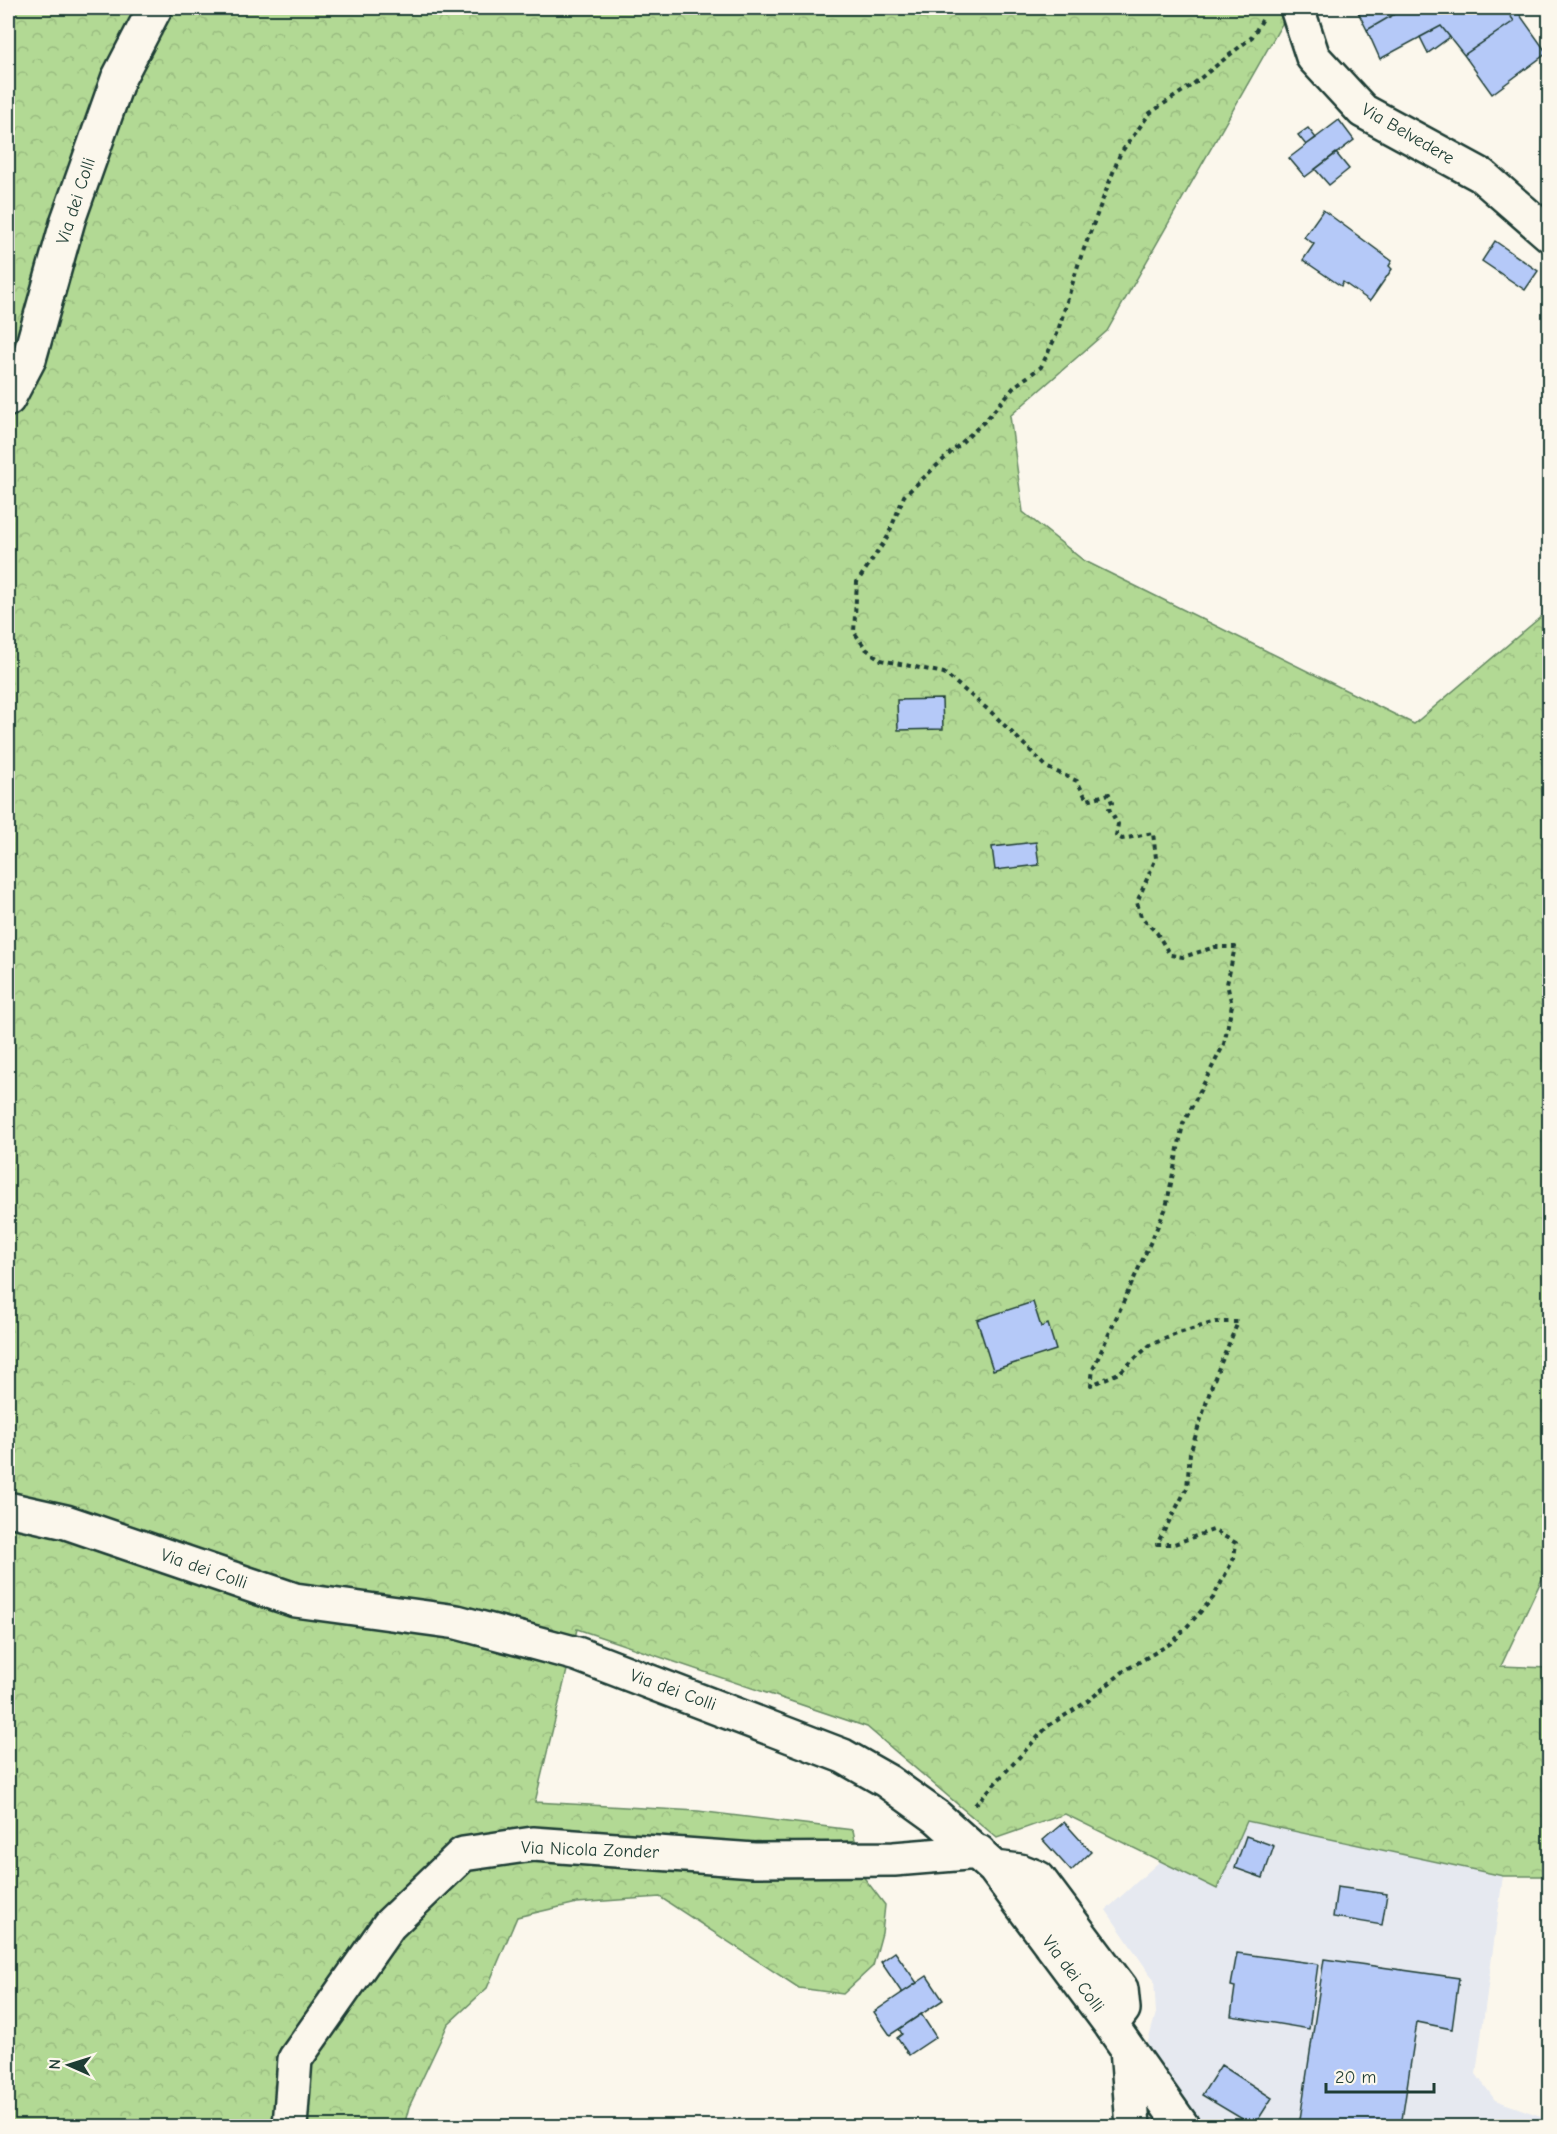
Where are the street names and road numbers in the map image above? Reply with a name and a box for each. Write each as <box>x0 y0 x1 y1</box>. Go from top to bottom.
street label: Via Belvedere <box>1358 99 1458 169</box>
street label: Via dei Colli <box>52 155 100 247</box>
street label: Via dei Colli <box>158 1544 250 1594</box>
street label: Via dei Colli <box>627 1665 719 1715</box>
street label: Via Nicola Zonder <box>521 1837 660 1863</box>
street label: Via dei Colli <box>1037 1932 1109 2016</box>

